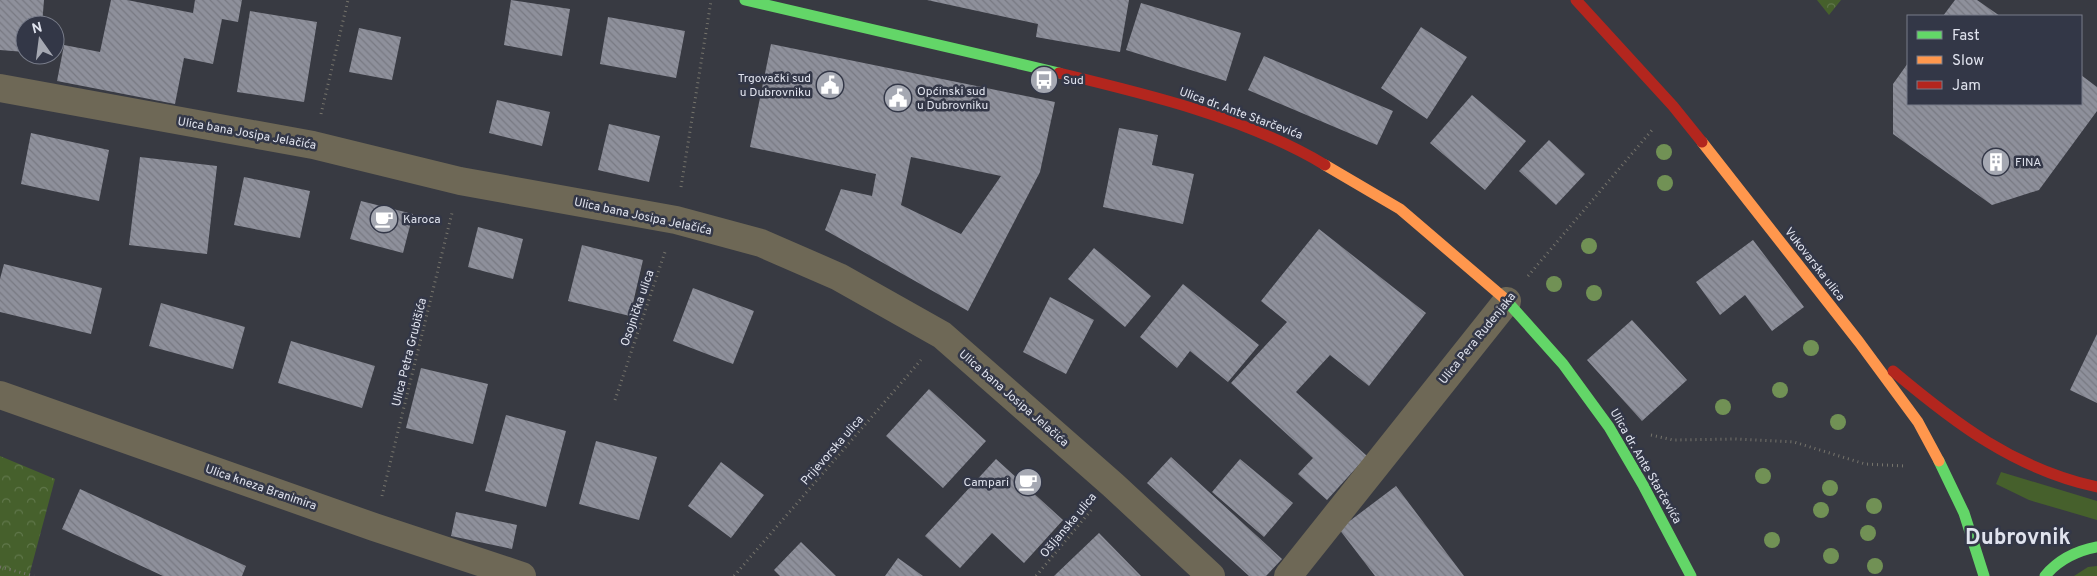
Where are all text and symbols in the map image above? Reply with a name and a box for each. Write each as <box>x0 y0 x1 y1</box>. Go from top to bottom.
north arrow <box>15 15 65 65</box>
legend <box>1907 15 2082 105</box>
text: N <box>30 19 44 38</box>
text: Fast <box>1952 27 1980 46</box>
text: Slow <box>1952 52 1984 71</box>
bus stop icon: Sud <box>1029 65 1059 95</box>
public building icon: Trgovački sud u Dubrovniku <box>815 70 845 100</box>
place label: Trgovački sud u Dubrovniku <box>738 71 811 101</box>
place label: Sud <box>1063 73 1084 89</box>
text: Jam <box>1952 77 1981 96</box>
public building icon: Općinski sud u Dubrovniku <box>883 83 913 113</box>
place label: Općinski sud u Dubrovniku <box>917 84 988 114</box>
street label: Ulica dr. Ante Starčevića <box>1177 84 1305 144</box>
street label: Ulica bana Josipa Jelačića <box>176 114 317 154</box>
building icon: FINA <box>1981 147 2011 177</box>
place label: FINA <box>2015 155 2042 171</box>
street label: Ulica bana Josipa Jelačića <box>572 195 713 239</box>
cafe icon: Karoca <box>369 204 399 234</box>
place label: Karoca <box>403 212 441 228</box>
street label: Vukovarska ulica <box>1780 224 1848 305</box>
street label: Osojnička ulica <box>617 268 659 349</box>
street label: Ulica Pera Rudenjaka <box>1436 289 1520 388</box>
street label: Ulica Petra Grubišića <box>389 296 431 408</box>
street label: Ulica bana Josipa Jelačića <box>955 347 1072 451</box>
street label: Ulica dr. Ante Starčevića <box>1606 406 1685 527</box>
street label: Prijevorska ulica <box>798 412 868 489</box>
street label: Ulica kneza Branimira <box>203 461 319 515</box>
cafe icon: Campari <box>1013 467 1043 497</box>
place label: Campari <box>963 475 1009 491</box>
street label: Ošljanska ulica <box>1037 490 1101 561</box>
district label: Dubrovnik <box>1965 525 2071 552</box>

